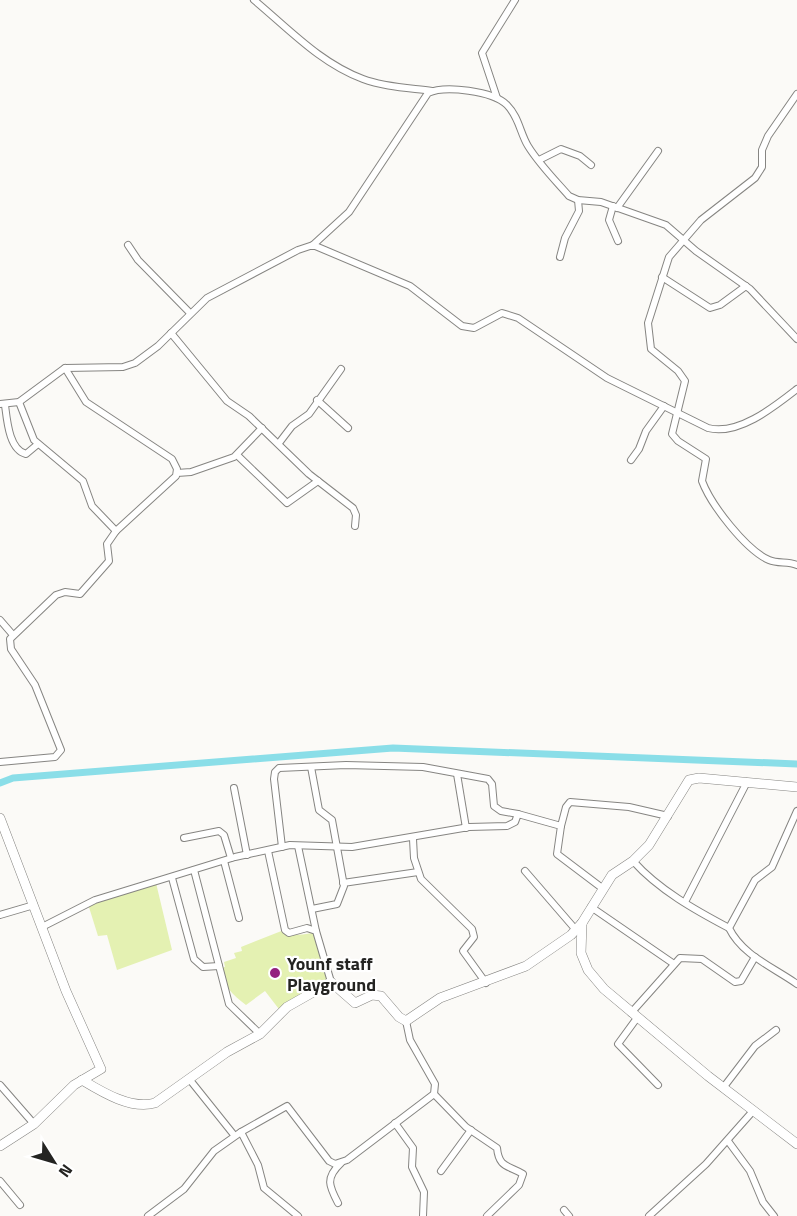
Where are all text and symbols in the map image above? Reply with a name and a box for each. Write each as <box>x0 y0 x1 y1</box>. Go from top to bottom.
place label: Younf staff Playground <box>287 950 376 998</box>
marker: Younf staff Playground <box>268 966 282 980</box>
north arrow <box>24 1132 84 1192</box>
text: N <box>53 1159 79 1183</box>

